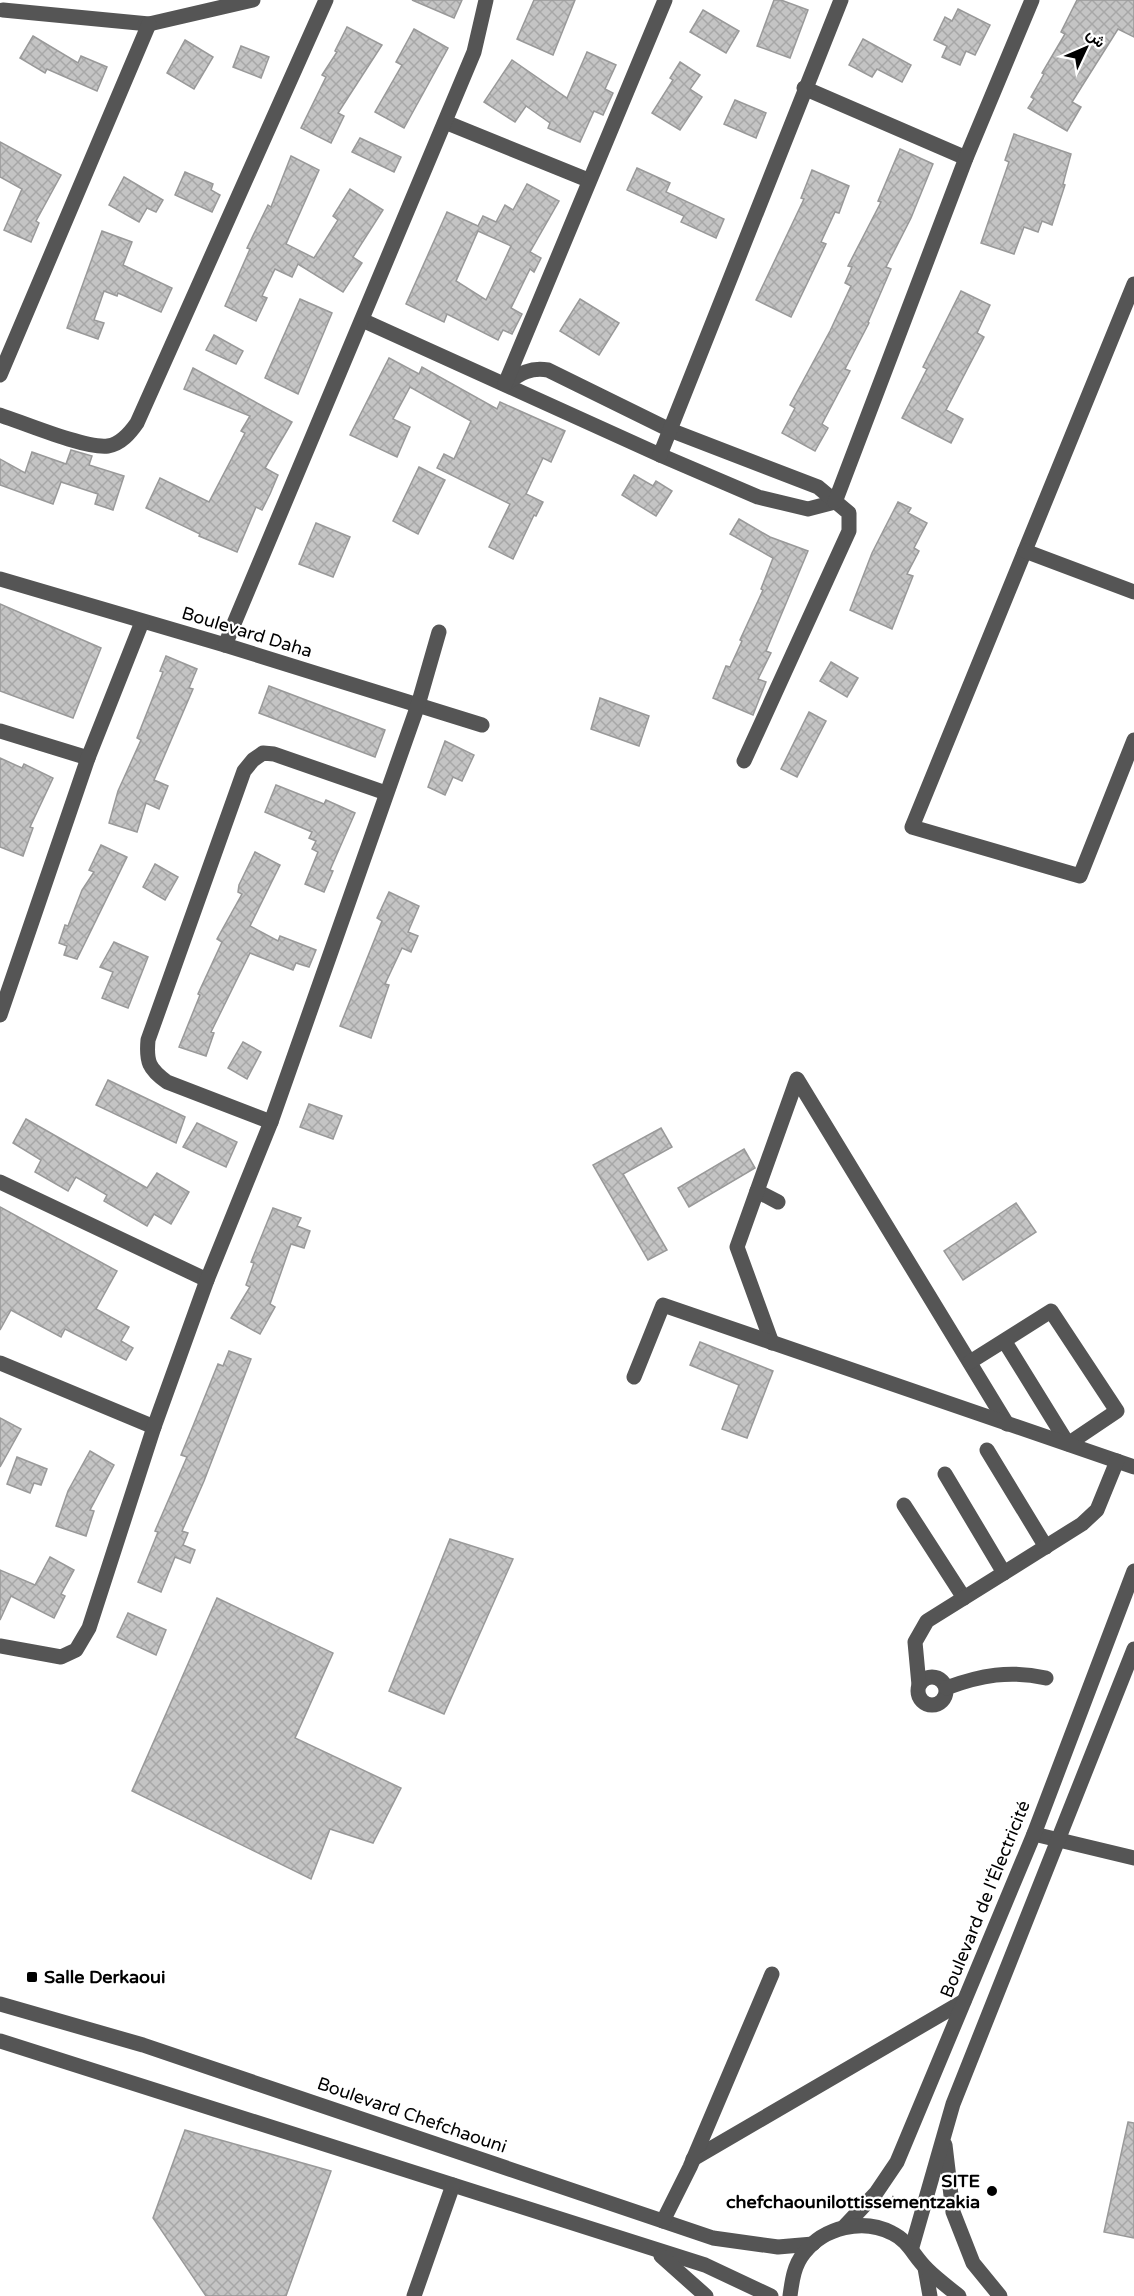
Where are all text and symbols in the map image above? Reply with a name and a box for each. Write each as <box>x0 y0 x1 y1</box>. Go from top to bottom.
north arrow <box>1056 18 1116 78</box>
text: ش <box>1082 24 1110 52</box>
street label: Boulevard Daha <box>179 602 315 662</box>
street label: Boulevard de l'Électricité <box>935 1797 1035 2001</box>
place label: Salle Derkaoui <box>44 1966 165 1988</box>
marker: Salle Derkaoui <box>25 1970 39 1984</box>
street label: Boulevard Chefchaouni <box>314 2072 510 2158</box>
place label: SITE chefchaounilottissementzakia <box>726 2170 980 2213</box>
marker: SITE chefchaounilottissementzakia <box>985 2184 999 2198</box>

